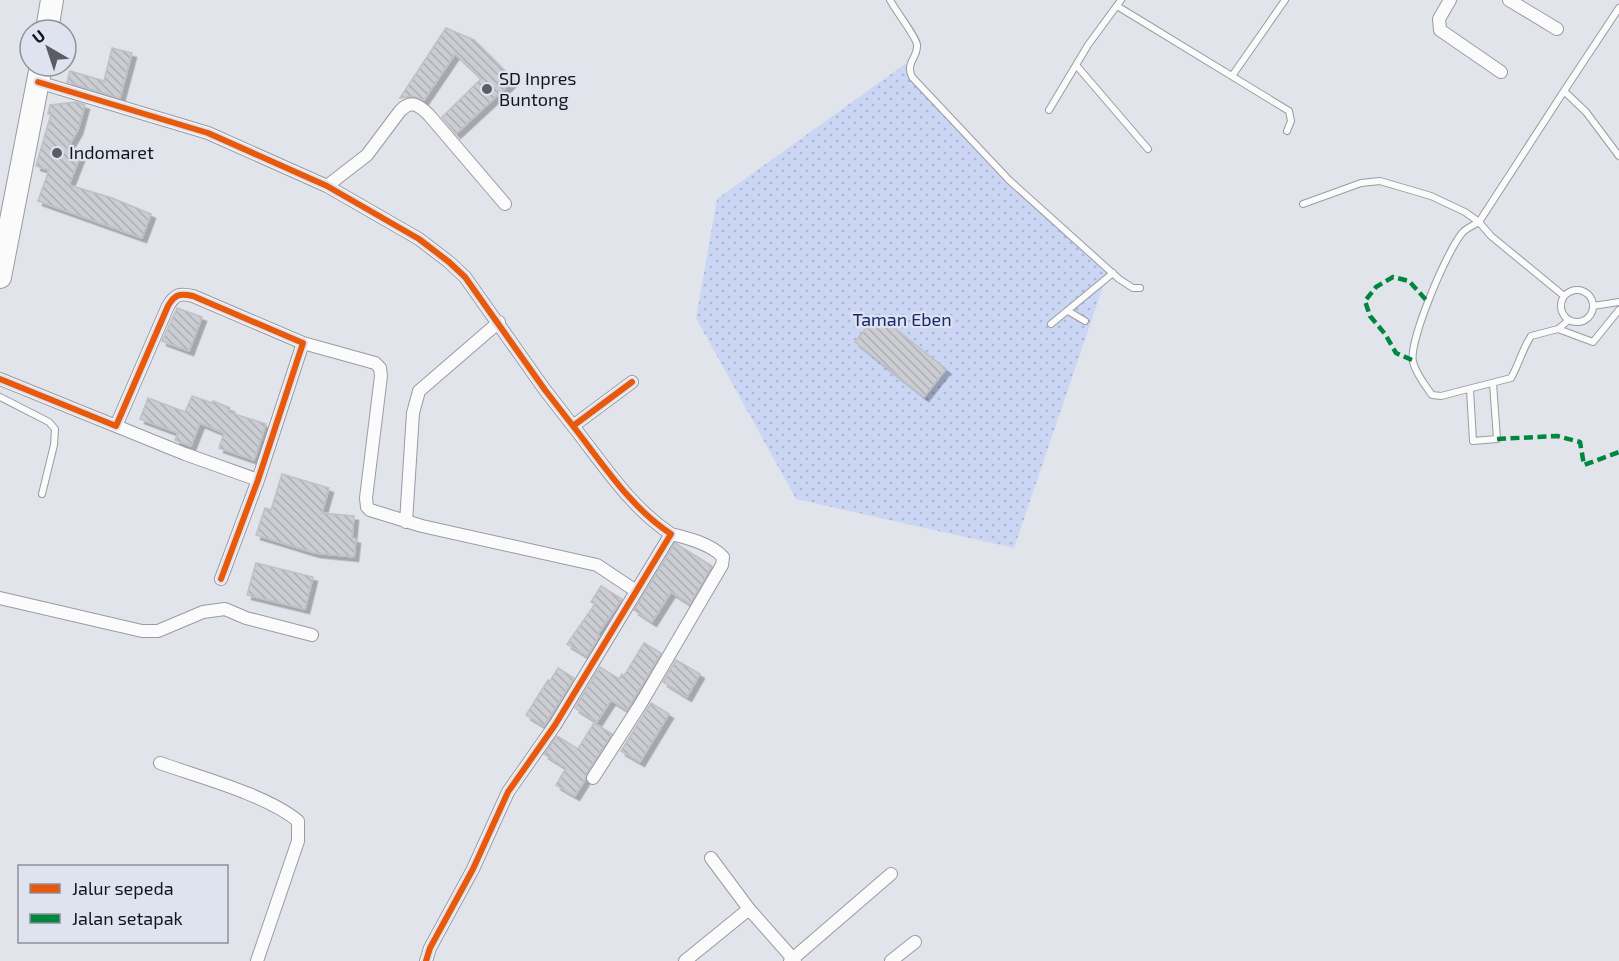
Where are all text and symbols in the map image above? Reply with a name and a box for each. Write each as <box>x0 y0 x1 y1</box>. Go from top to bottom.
north arrow <box>18 18 78 78</box>
text: U <box>28 25 48 47</box>
place label: SD Inpres Buntong <box>499 67 576 110</box>
marker: SD Inpres Buntong <box>480 82 494 96</box>
place label: Indomaret <box>69 141 154 163</box>
marker: Indomaret <box>50 146 64 160</box>
park label: Taman Eben <box>852 308 952 330</box>
legend <box>18 865 228 943</box>
text: Jalur sepeda <box>72 877 174 899</box>
text: Jalan setapak <box>72 907 183 929</box>

